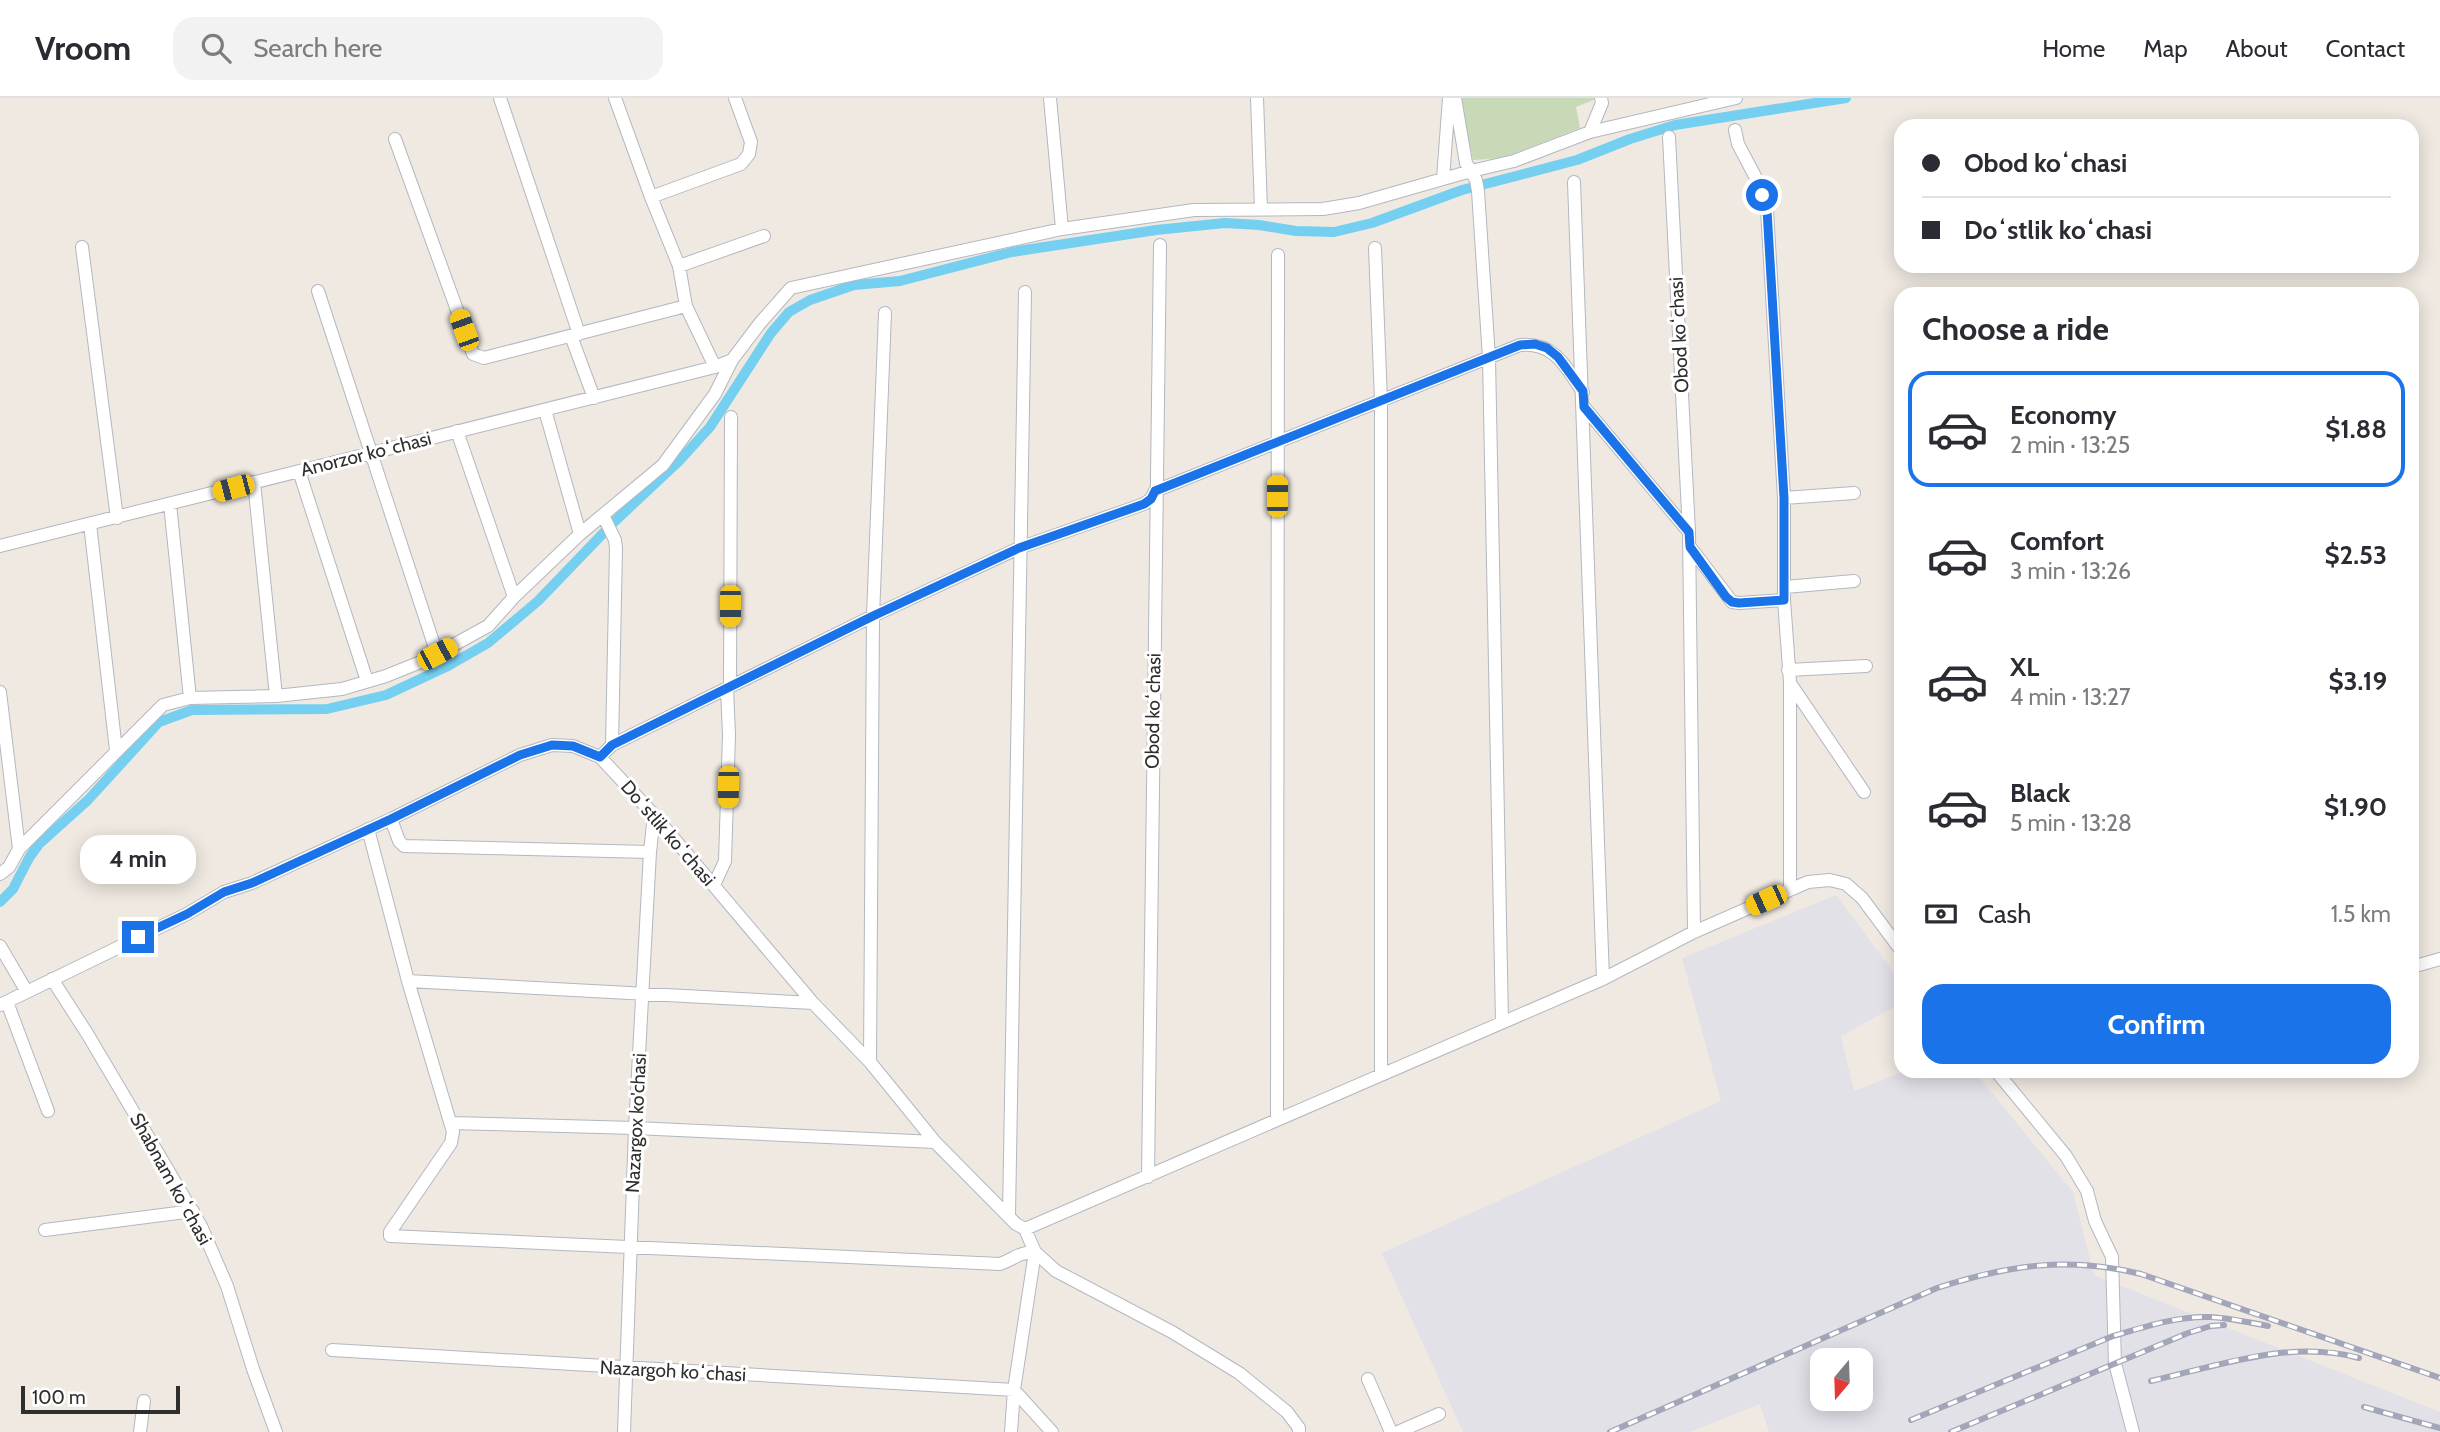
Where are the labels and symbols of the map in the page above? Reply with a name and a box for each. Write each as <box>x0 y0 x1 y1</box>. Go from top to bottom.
route start <box>1746 179 1778 211</box>
street label: Obod koʻchasi <box>1664 276 1694 394</box>
car <box>447 307 482 353</box>
street label: Anorzor koʻchasi <box>298 427 434 481</box>
car <box>210 472 257 504</box>
car <box>1267 475 1288 517</box>
car <box>720 585 741 627</box>
car <box>414 635 461 673</box>
street label: Obod koʻchasi <box>1140 653 1166 769</box>
car <box>718 766 739 808</box>
street label: Doʻstlik koʻchasi <box>616 775 720 891</box>
callout: 4 min <box>80 836 196 884</box>
car <box>1743 882 1790 918</box>
route end <box>122 921 154 953</box>
street label: Nazargox ko'chasi <box>621 1052 651 1194</box>
street label: Shabnam koʻchasi <box>125 1109 217 1249</box>
north arrow <box>1810 1348 1872 1410</box>
street label: Nazargoh koʻchasi <box>599 1356 747 1386</box>
scale bar <box>21 1383 180 1415</box>

